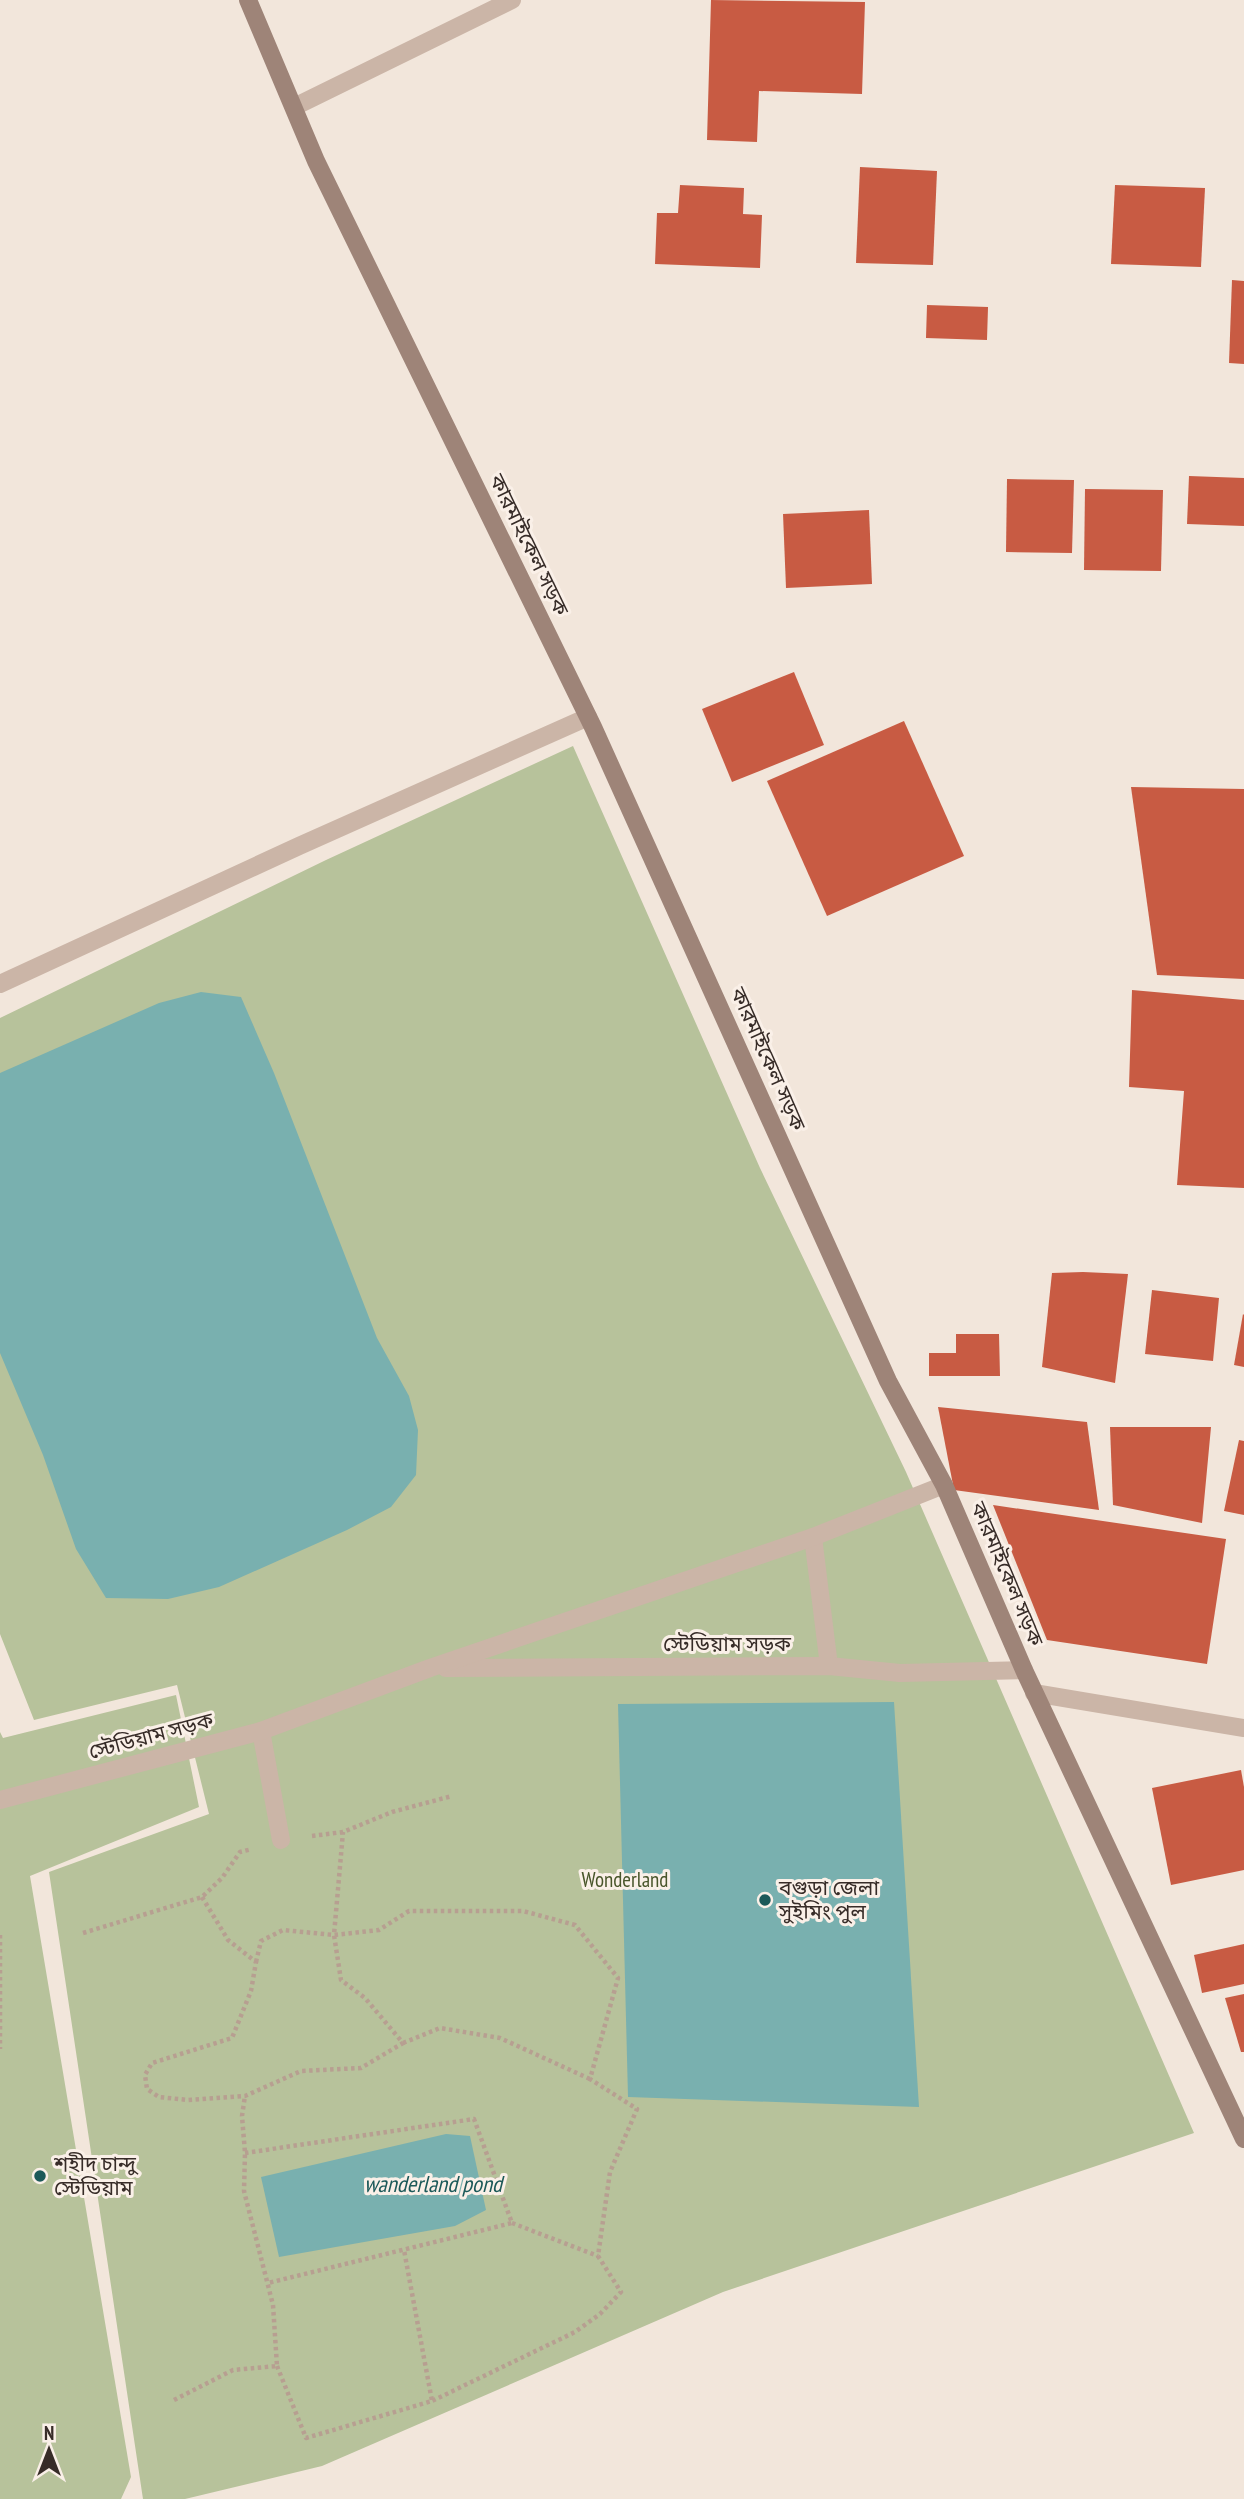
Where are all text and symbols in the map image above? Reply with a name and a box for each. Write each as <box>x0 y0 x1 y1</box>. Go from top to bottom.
street label: কারমাইকেল সড়ক <box>483 469 576 621</box>
street label: কারমাইকেল সড়ক <box>724 982 813 1136</box>
street label: কারমাইকেল সড়ক <box>965 1497 1050 1651</box>
street label: স্টেডিয়াম সড়ক <box>663 1630 792 1657</box>
street label: স্টেডিয়াম সড়ক <box>86 1706 217 1765</box>
park label: Wonderland <box>582 1866 668 1893</box>
place label: বগুড়া জেলা সুইমিং পুল <box>778 1874 879 1925</box>
marker: বগুড়া জেলা সুইমিং পুল <box>757 1892 773 1908</box>
place label: শহীদ চান্দু স্টেডিয়াম <box>53 2150 139 2201</box>
marker: শহীদ চান্দু স্টেডিয়াম <box>32 2168 48 2184</box>
water label: wanderland pond <box>364 2169 505 2198</box>
north arrow <box>14 2415 84 2485</box>
text: N <box>44 2421 54 2445</box>

